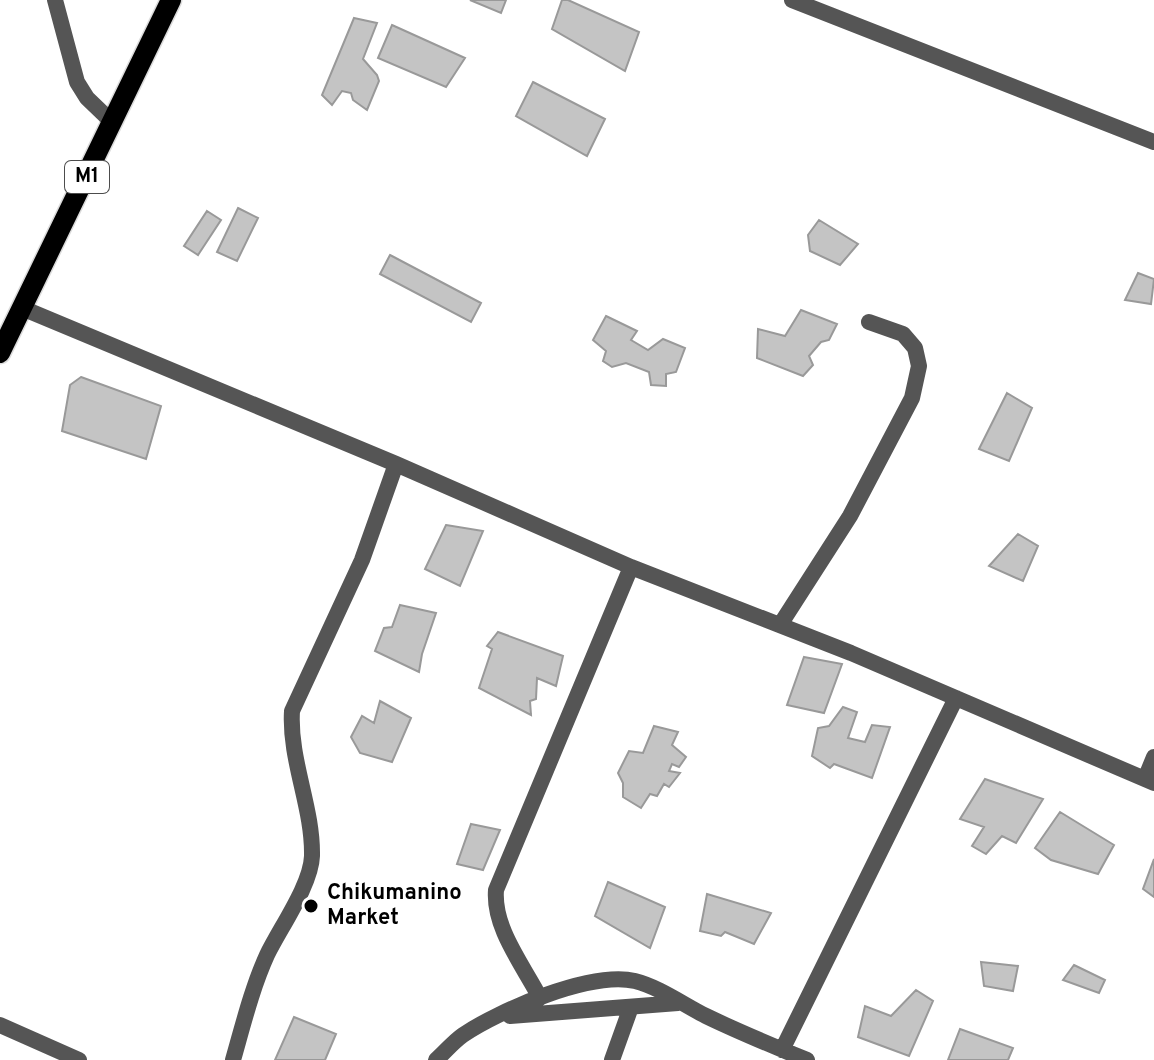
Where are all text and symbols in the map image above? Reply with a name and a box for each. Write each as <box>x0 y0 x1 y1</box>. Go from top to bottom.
road number: M1 <box>65 161 109 193</box>
place label: Chikumanino Market <box>327 880 462 932</box>
marker: Chikumanino Market <box>302 897 320 915</box>

